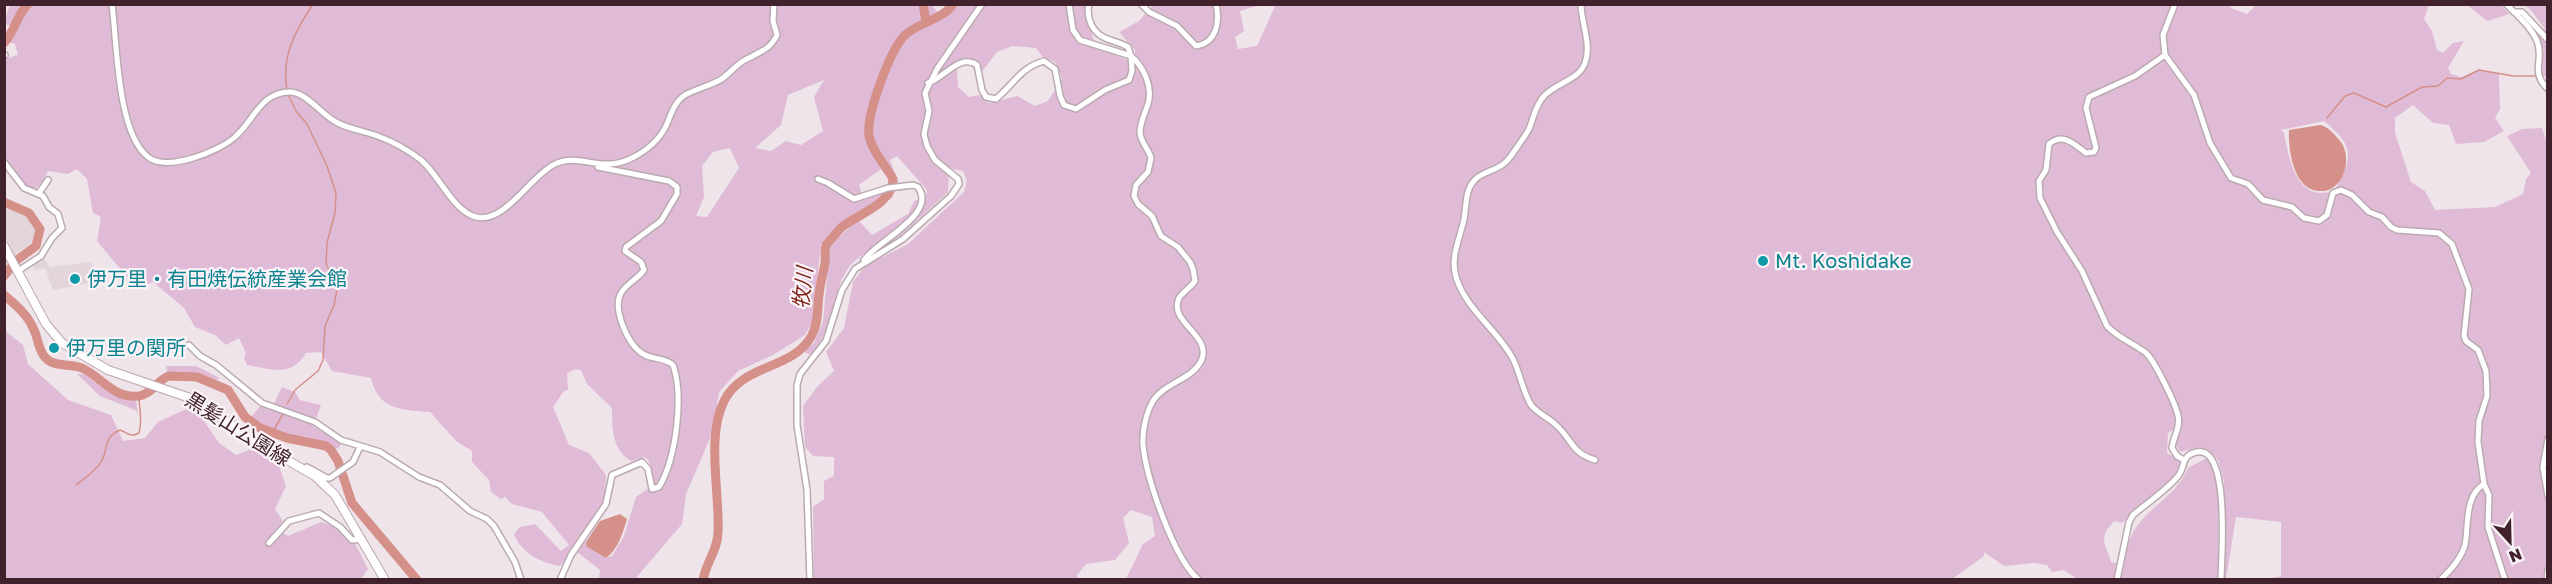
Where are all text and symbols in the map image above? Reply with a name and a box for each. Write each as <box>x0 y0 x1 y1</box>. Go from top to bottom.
place label: Mt. Koshidake <box>1775 248 1912 272</box>
marker: Mt. Koshidake <box>1756 254 1770 268</box>
water label: 牧川 <box>787 264 817 310</box>
place label: 伊万里・有田焼伝統産業会館 <box>87 266 347 290</box>
marker: 伊万里・有田焼伝統産業会館 <box>68 272 82 286</box>
place label: 伊万里の関所 <box>66 335 186 359</box>
marker: 伊万里の関所 <box>47 341 61 355</box>
street label: 黒髪山公園線 <box>181 386 296 470</box>
north arrow <box>2480 512 2540 572</box>
text: N <box>2506 544 2525 567</box>

